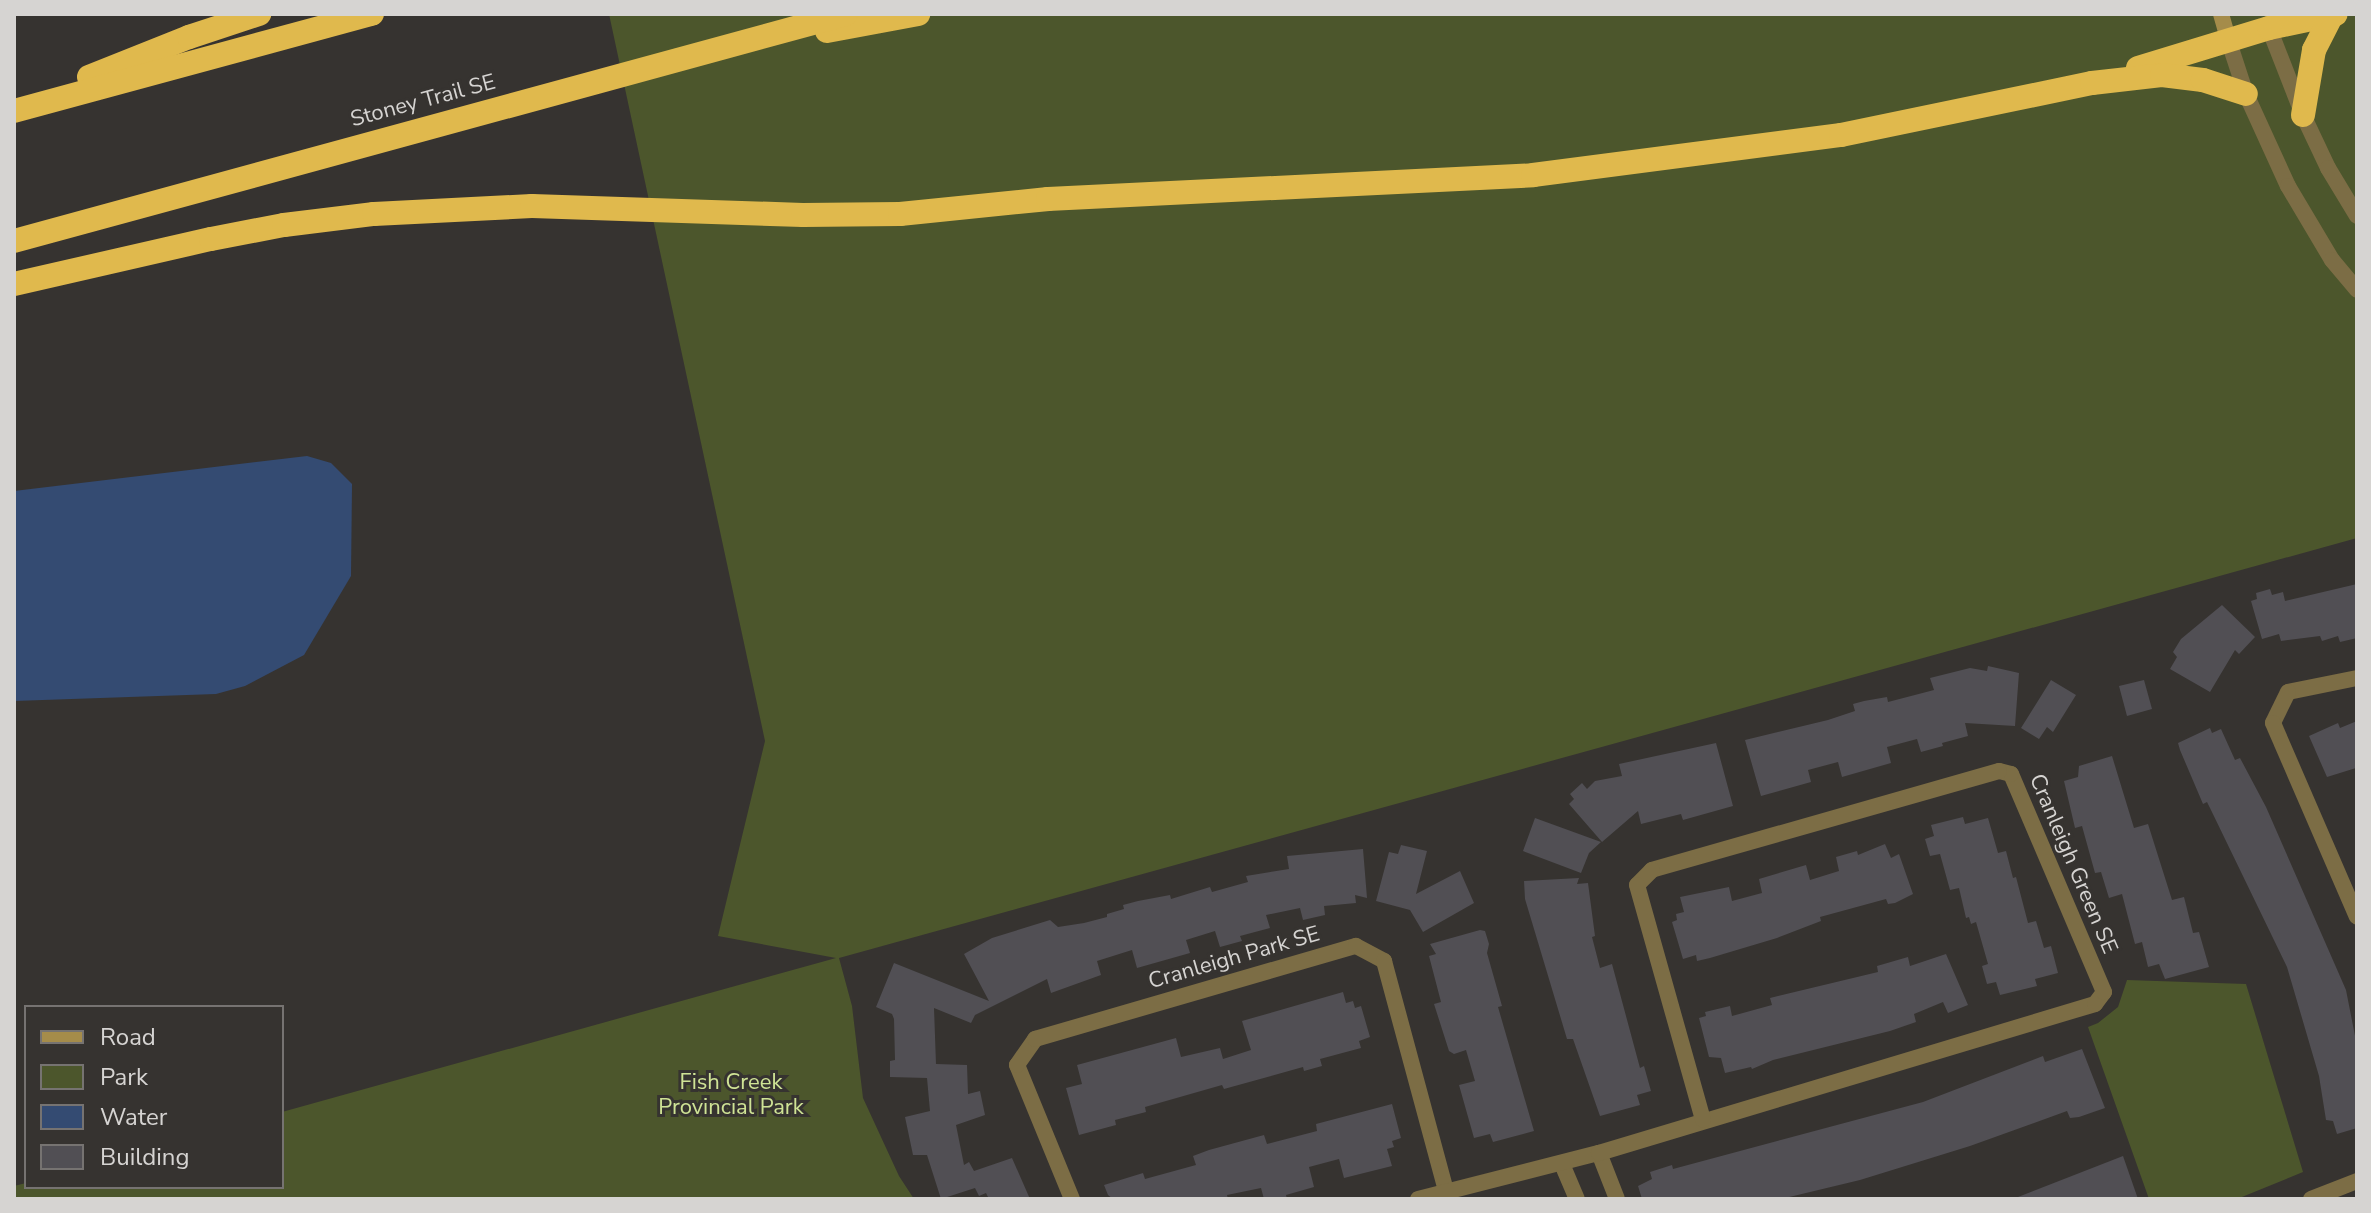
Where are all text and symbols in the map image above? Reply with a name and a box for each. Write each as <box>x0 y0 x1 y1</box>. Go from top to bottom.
street label: Stoney Trail SE <box>348 69 498 133</box>
street label: Cranleigh Green SE <box>2023 770 2123 958</box>
street label: Cranleigh Park SE <box>1145 921 1323 995</box>
legend <box>24 1005 284 1189</box>
text: Road <box>100 1021 156 1053</box>
text: Park <box>100 1061 148 1093</box>
park label: Fish Creek Provincial Park <box>658 1069 804 1120</box>
text: Water <box>100 1101 167 1133</box>
text: Building <box>100 1141 190 1173</box>

